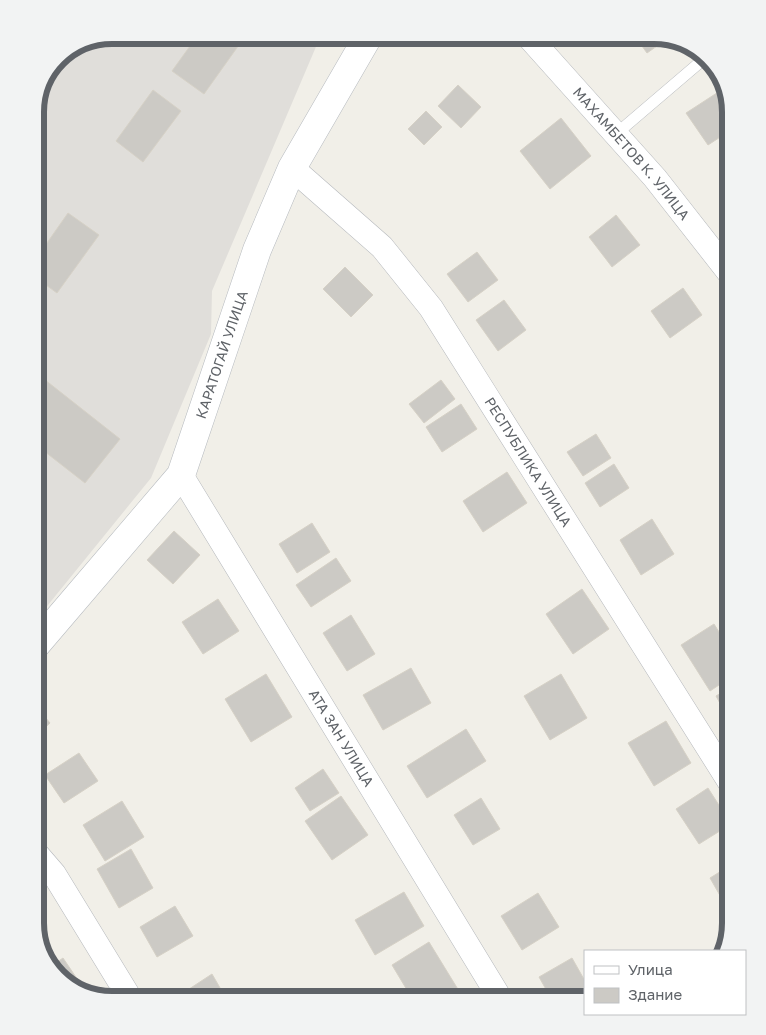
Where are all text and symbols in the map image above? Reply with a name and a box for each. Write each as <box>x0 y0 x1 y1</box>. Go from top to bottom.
street label: МАХАМБЕТОВ К. УЛИЦА <box>570 84 694 223</box>
street label: КАРАТОГАЙ УЛИЦА <box>192 287 251 421</box>
street label: РЕСПУБЛИКА УЛИЦА <box>481 394 576 530</box>
street label: АТА ЗАН УЛИЦА <box>306 686 378 790</box>
legend <box>584 950 746 1015</box>
text: Улица <box>628 960 673 978</box>
text: Здание <box>628 985 682 1003</box>

